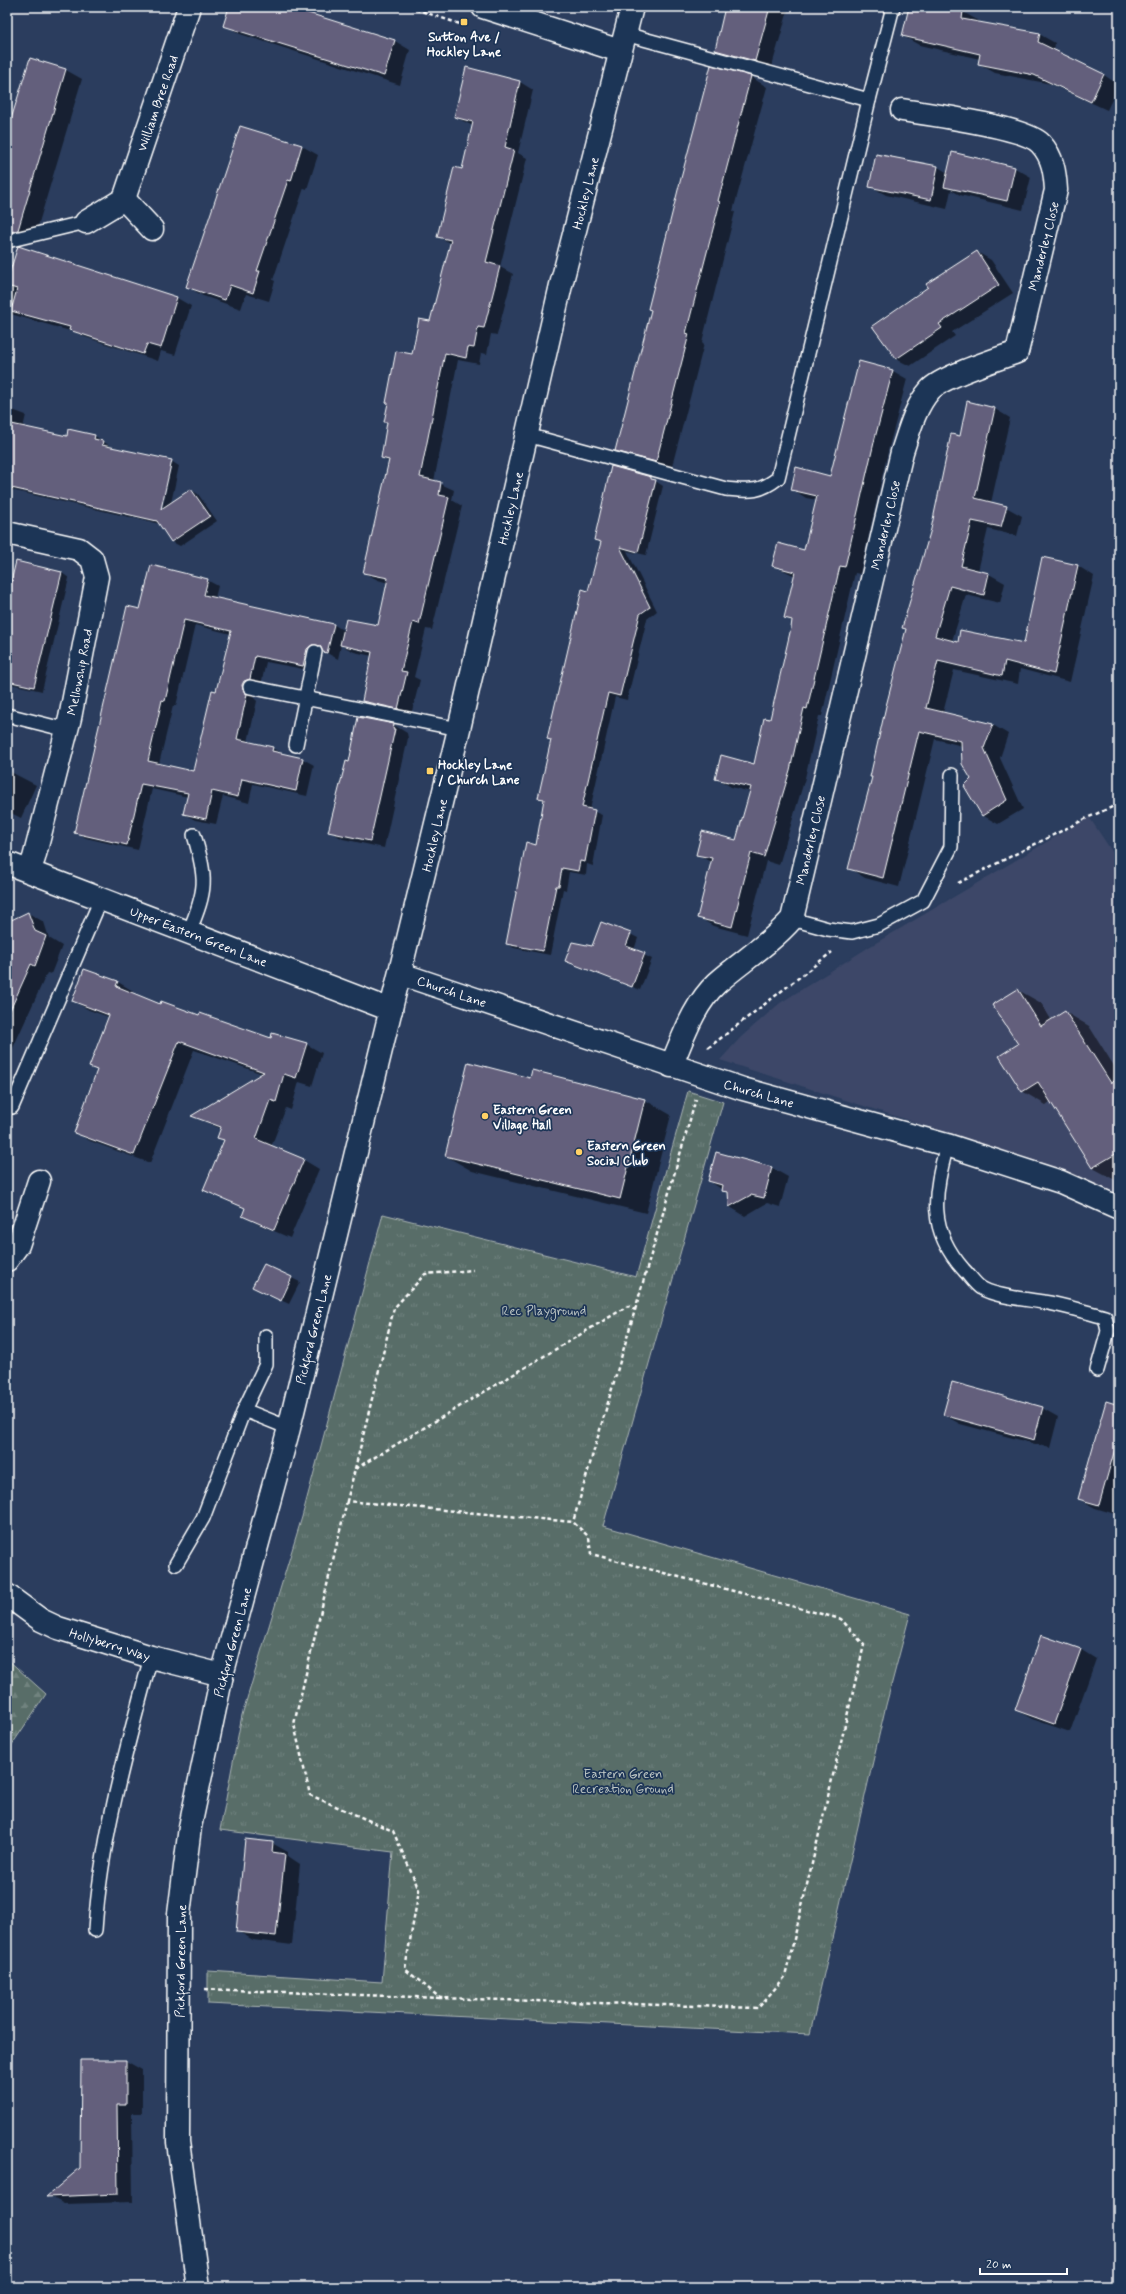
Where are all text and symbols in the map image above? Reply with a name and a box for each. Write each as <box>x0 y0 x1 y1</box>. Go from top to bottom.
marker: Sutton Ave / Hockley Lane <box>459 17 469 27</box>
place label: Sutton Ave / Hockley Lane <box>427 29 502 61</box>
street label: William Bree Road <box>134 53 183 154</box>
street label: Hockley Lane <box>569 155 604 232</box>
street label: Manderley Close <box>1025 200 1064 293</box>
street label: Hockley Lane <box>495 470 528 547</box>
street label: Manderley Close <box>868 479 905 572</box>
street label: Mellowship Road <box>64 628 97 717</box>
place label: Hockley Lane / Church Lane <box>438 757 520 789</box>
marker: Hockley Lane / Church Lane <box>425 766 435 776</box>
street label: Manderley Close <box>793 794 830 887</box>
street label: Hockley Lane <box>419 797 452 874</box>
street label: Upper Eastern Green Lane <box>127 903 270 971</box>
street label: Church Lane <box>414 973 489 1012</box>
street label: Church Lane <box>721 1076 796 1113</box>
place label: Eastern Green Village Hall <box>493 1102 572 1135</box>
marker: Eastern Green Village Hall <box>480 1111 490 1121</box>
place label: Eastern Green Social Club <box>587 1138 666 1170</box>
marker: Eastern Green Social Club <box>574 1147 584 1157</box>
street label: Pickford Green Lane <box>293 1272 338 1387</box>
park label: Rec Playground <box>502 1303 586 1321</box>
street label: Pickford Green Lane <box>211 1586 258 1700</box>
street label: Hollyberry Way <box>67 1625 153 1666</box>
park label: Eastern Green Recreation Ground <box>572 1766 674 1798</box>
street label: Pickford Green Lane <box>172 1904 193 2018</box>
scale bar <box>980 2250 1067 2276</box>
text: 20 m <box>986 2257 1012 2273</box>

